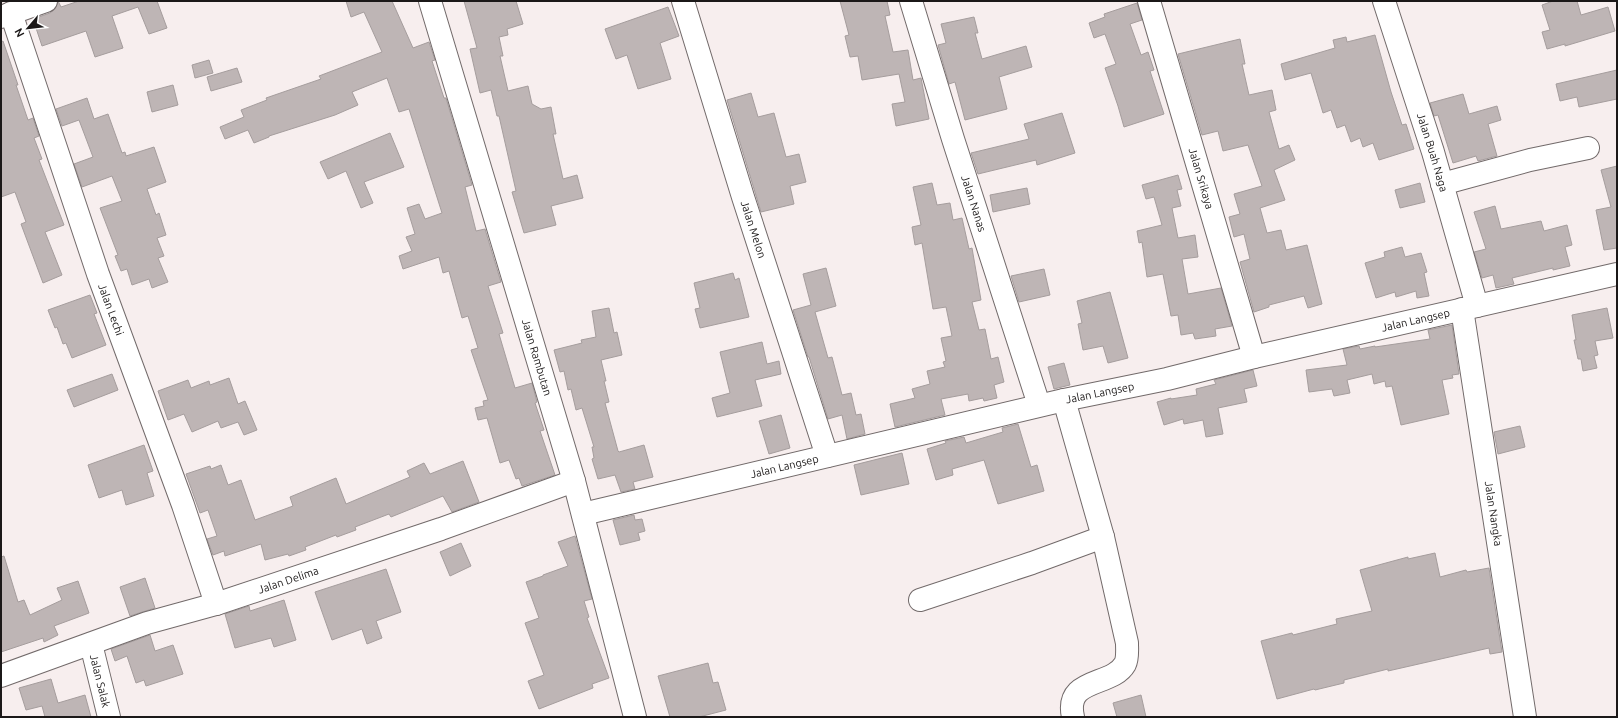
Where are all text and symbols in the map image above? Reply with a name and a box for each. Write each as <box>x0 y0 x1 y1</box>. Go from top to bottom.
north arrow <box>8 8 48 48</box>
text: N <box>12 26 26 39</box>
street label: Jalan Buah Naga <box>1415 112 1450 193</box>
street label: Jalan Srikaya <box>1187 146 1216 210</box>
street label: Jalan Nanas <box>959 174 989 233</box>
street label: Jalan Melon <box>739 199 768 260</box>
street label: Jalan Lechi <box>96 282 126 337</box>
street label: Jalan Langsep <box>1380 306 1451 334</box>
street label: Jalan Rambutan <box>520 318 554 397</box>
street label: Jalan Langsep <box>1065 380 1135 406</box>
street label: Jalan Langsep <box>749 452 820 480</box>
street label: Jalan Nangka <box>1483 480 1505 547</box>
street label: Jalan Delima <box>256 564 320 596</box>
street label: Jalan Salak <box>88 653 112 709</box>

